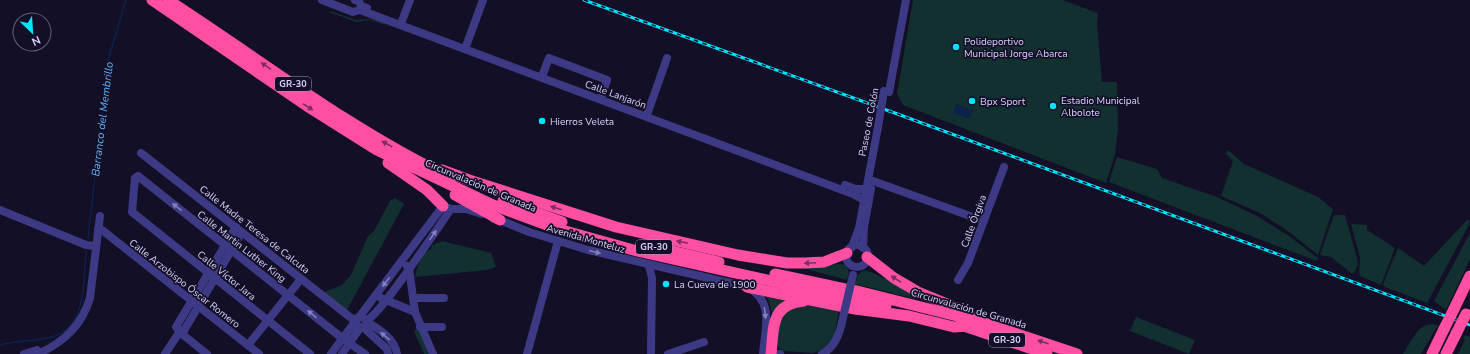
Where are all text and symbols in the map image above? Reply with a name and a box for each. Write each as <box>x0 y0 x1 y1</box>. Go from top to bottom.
north arrow <box>12 12 52 52</box>
text: N <box>29 32 43 49</box>
place label: Polideportivo Municipal Jorge Abarca <box>964 35 1068 61</box>
marker: Polideportivo Municipal Jorge Abarca <box>951 42 961 52</box>
water label: Barranco del Membrillo <box>88 61 117 177</box>
one-way arrow <box>261 62 271 70</box>
road number: GR-30 <box>275 77 311 91</box>
street label: Calle Lanjarón <box>583 77 648 113</box>
street label: Paseo de Colón <box>855 87 882 158</box>
place label: Estadio Municipal Albolote <box>1061 94 1140 120</box>
place label: Bpx Sport <box>980 95 1026 109</box>
marker: Bpx Sport <box>967 96 977 106</box>
marker: Estadio Municipal Albolote <box>1048 101 1058 111</box>
one-way arrow <box>303 103 313 111</box>
place label: Hierros Veleta <box>550 115 614 129</box>
marker: Hierros Veleta <box>537 116 547 126</box>
one-way arrow <box>381 141 393 147</box>
street label: Circunvalación de Granada <box>423 156 538 216</box>
street label: Calle Madre Teresa de Calcuta <box>196 182 312 277</box>
street label: Calle Órgiva <box>958 193 990 250</box>
one-way arrow <box>172 203 183 211</box>
one-way arrow <box>550 205 562 211</box>
street label: Calle Martin Luther King <box>194 208 289 286</box>
street label: Avenida Monteluz <box>545 221 627 257</box>
one-way arrow <box>429 229 437 240</box>
street label: Calle Arzobispo Óscar Romero <box>126 236 243 332</box>
one-way arrow <box>675 239 688 245</box>
road number: GR-30 <box>636 240 672 254</box>
street label: Calle Víctor Jara <box>194 248 259 304</box>
one-way arrow <box>589 249 601 255</box>
one-way arrow <box>803 259 816 266</box>
one-way arrow <box>891 275 901 283</box>
one-way arrow <box>382 277 390 288</box>
place label: La Cueva de 1900 <box>674 278 755 292</box>
marker: La Cueva de 1900 <box>661 279 671 289</box>
street label: Circunvalación de Granada <box>909 286 1028 332</box>
one-way arrow <box>762 307 769 319</box>
one-way arrow <box>306 310 317 318</box>
one-way arrow <box>380 331 391 340</box>
road number: GR-30 <box>989 333 1025 347</box>
one-way arrow <box>1036 339 1048 345</box>

